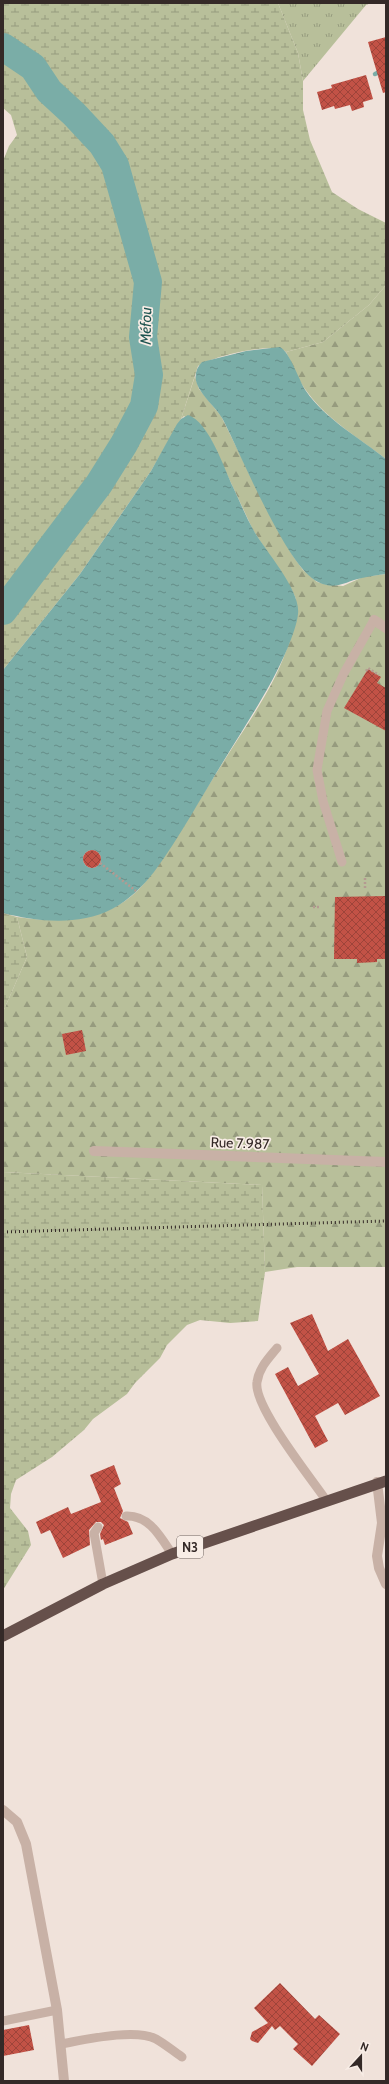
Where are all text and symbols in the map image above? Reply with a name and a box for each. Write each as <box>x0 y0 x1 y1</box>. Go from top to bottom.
water label: Méfou <box>137 307 155 346</box>
street label: Rue 7.987 <box>210 1133 270 1153</box>
road number: N3 <box>177 1536 203 1558</box>
north arrow <box>341 2036 381 2076</box>
text: N <box>358 2039 371 2055</box>

